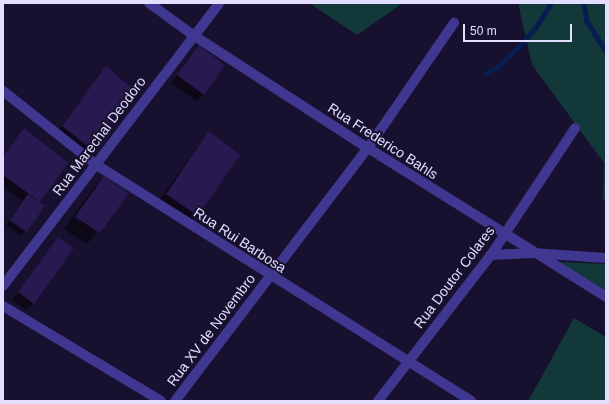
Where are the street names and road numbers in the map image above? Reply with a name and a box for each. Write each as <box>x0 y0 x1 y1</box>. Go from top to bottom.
street label: Rua Marechal Deodoro <box>49 73 149 199</box>
street label: Rua Frederico Bahls <box>325 99 441 183</box>
street label: Rua Rui Barbosa <box>191 204 289 276</box>
street label: Rua Doutor Colares <box>410 223 498 331</box>
street label: Rua XV de Novembro <box>163 271 259 389</box>

